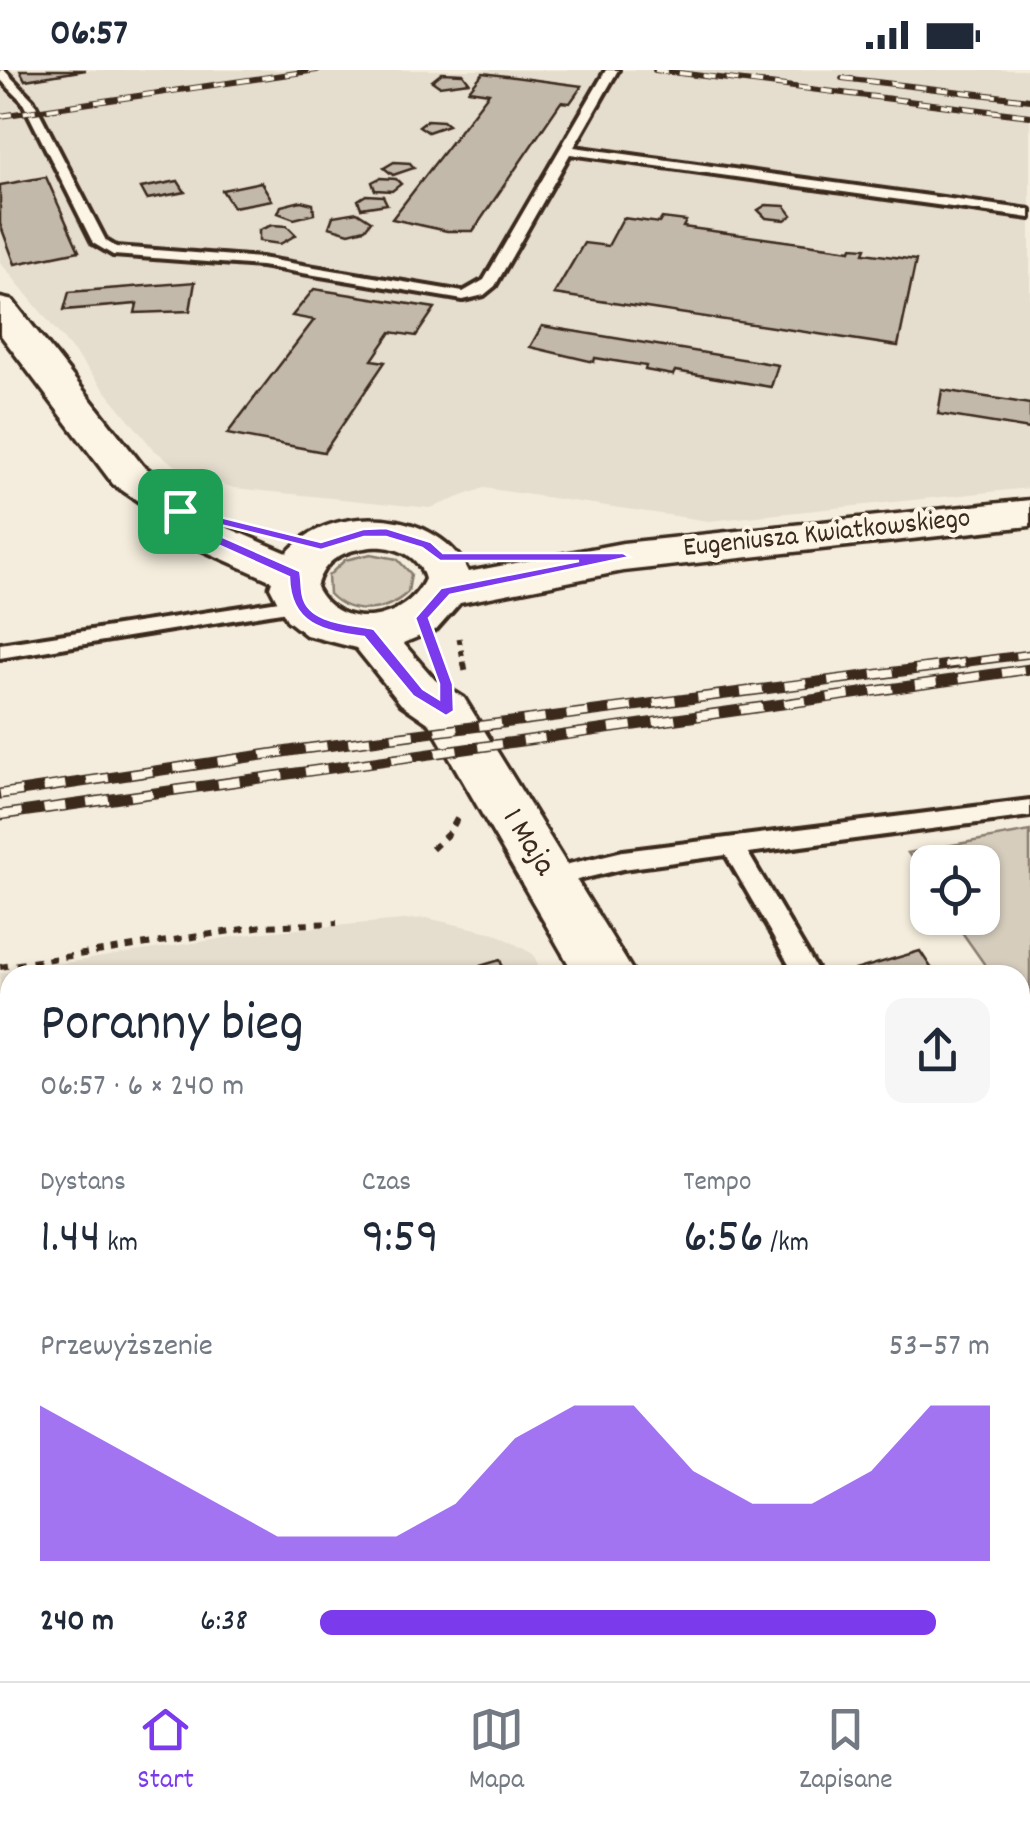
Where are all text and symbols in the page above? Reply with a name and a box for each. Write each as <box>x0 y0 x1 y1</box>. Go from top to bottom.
text: 06:57 <box>50 8 128 63</box>
pin <box>138 469 223 554</box>
icon: arrive <box>153 484 208 539</box>
street label: Eugeniusza Kwiatkowskiego <box>681 500 973 570</box>
street label: 1 Maja <box>489 800 566 886</box>
map controls <box>910 845 1000 935</box>
button: locate <box>910 845 1000 935</box>
text: Poranny bieg <box>40 988 304 1067</box>
button: share <box>885 998 990 1103</box>
text: 06:57 · 6 × 240 m <box>40 1065 244 1111</box>
text: Dystans <box>40 1164 126 1204</box>
text: Czas <box>362 1164 411 1204</box>
text: Tempo <box>683 1164 751 1204</box>
text: 1.44 <box>40 1204 101 1276</box>
text: 9:59 <box>362 1204 439 1276</box>
text: 6:56 <box>683 1204 764 1276</box>
text: km <box>101 1225 138 1265</box>
text: /km <box>764 1225 809 1265</box>
text: Przewyższenie <box>40 1325 213 1371</box>
text: 53–57 m <box>889 1325 990 1371</box>
text: 240 m <box>40 1600 114 1646</box>
text: 6:38 <box>200 1600 248 1646</box>
tab: Start <box>137 1702 194 1802</box>
tab: Mapa <box>469 1702 524 1802</box>
tab: Zapisane <box>799 1702 893 1802</box>

